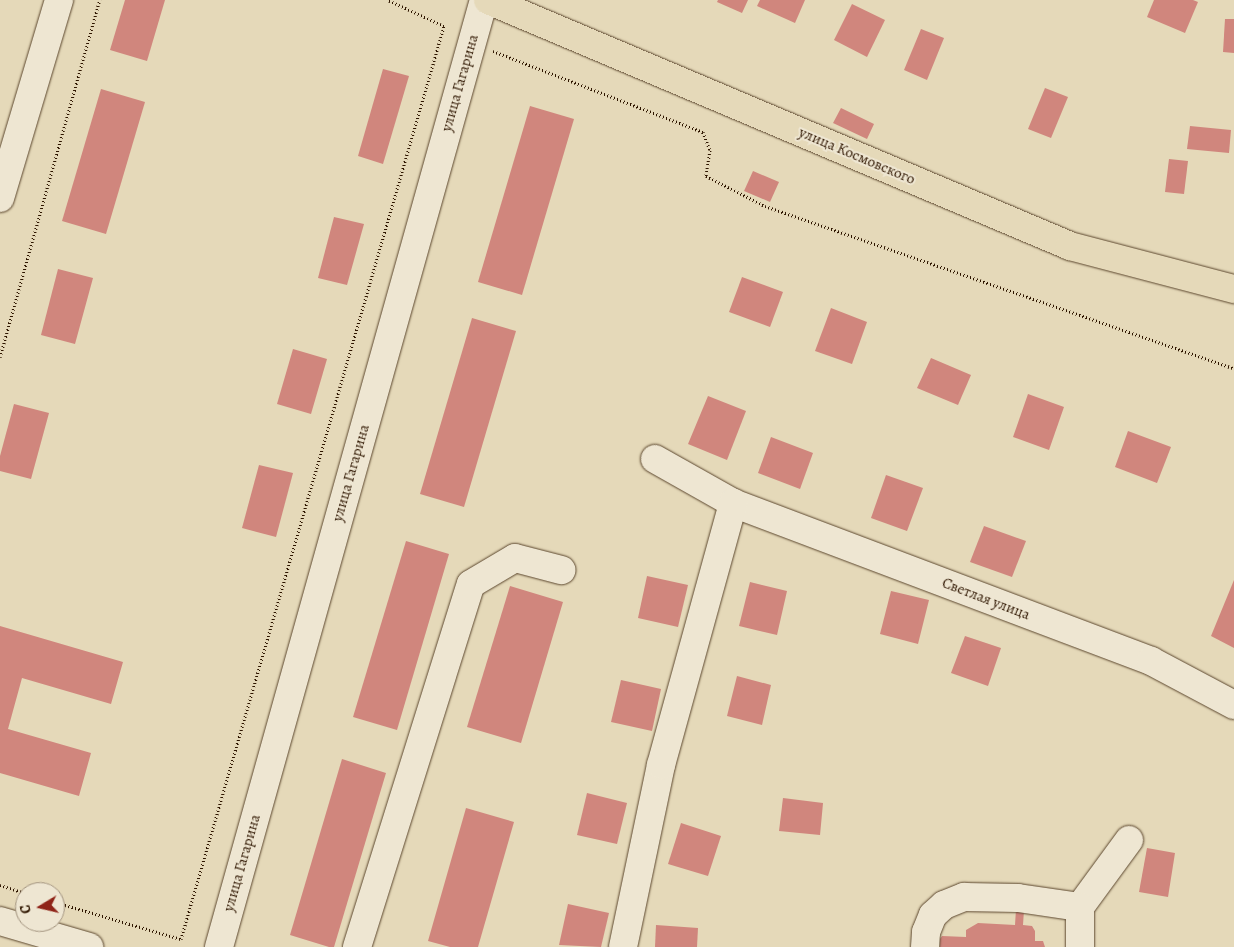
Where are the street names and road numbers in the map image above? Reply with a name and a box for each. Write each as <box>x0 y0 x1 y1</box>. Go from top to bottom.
street label: улица Гагарина <box>438 32 482 134</box>
street label: улица Космовского <box>796 123 918 189</box>
street label: улица Гагарина <box>329 422 373 524</box>
street label: Светлая улица <box>940 574 1032 624</box>
street label: улица Гагарина <box>220 812 264 914</box>

